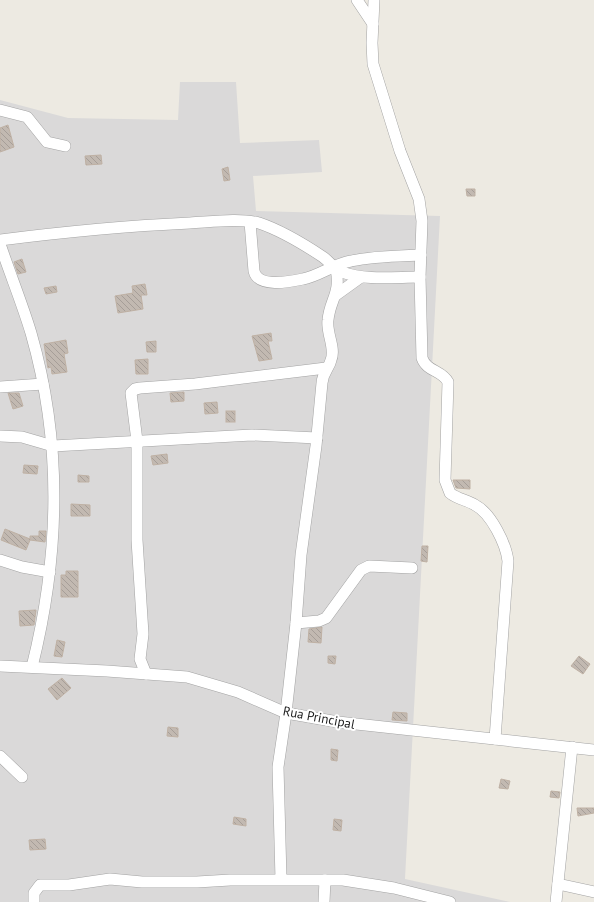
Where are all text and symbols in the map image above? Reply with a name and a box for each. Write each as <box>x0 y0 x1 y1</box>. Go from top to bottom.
street label: Rua Principal <box>281 702 357 733</box>

